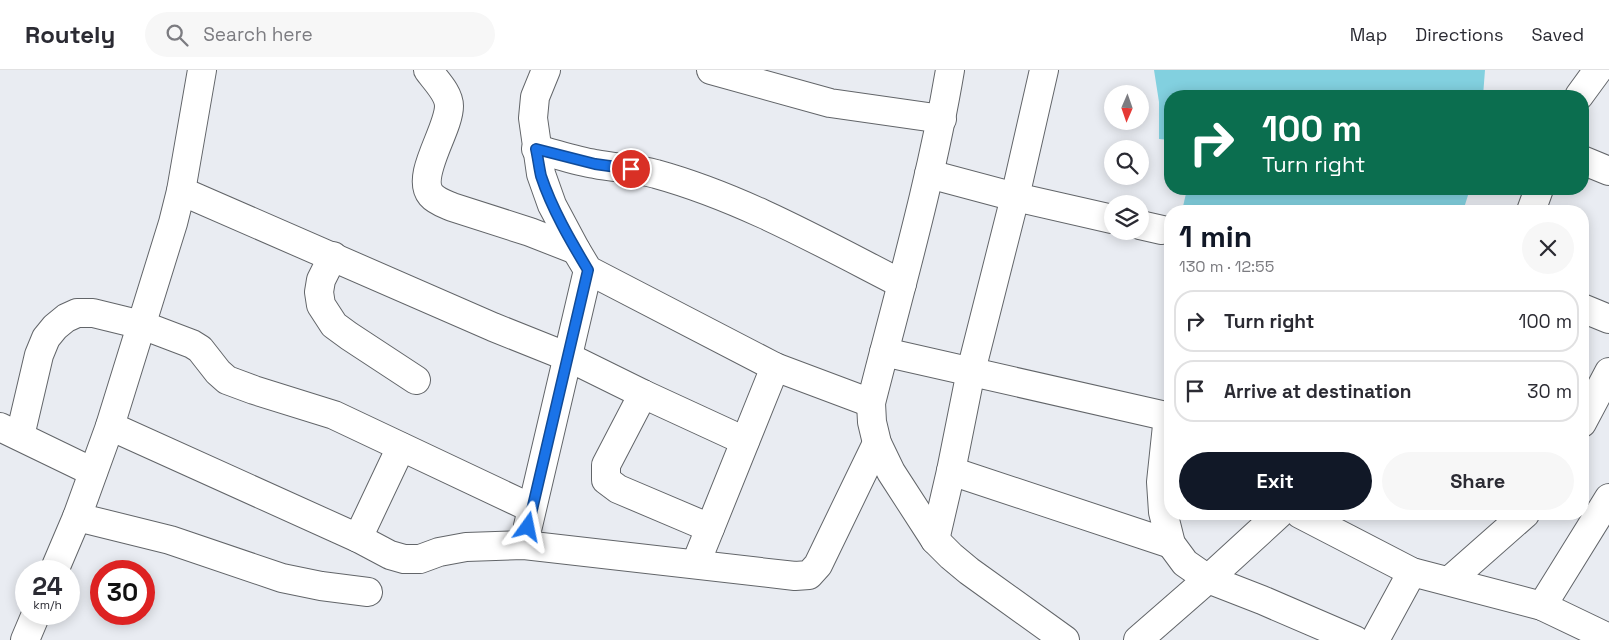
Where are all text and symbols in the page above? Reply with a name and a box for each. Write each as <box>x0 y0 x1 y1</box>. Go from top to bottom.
search box <box>145 12 495 57</box>
text: Routely <box>25 19 115 50</box>
icon: search <box>163 21 191 49</box>
text: Search here <box>203 22 313 47</box>
text: Map <box>1350 23 1387 46</box>
text: Directions <box>1415 23 1504 46</box>
text: Saved <box>1532 23 1584 46</box>
north arrow <box>1104 85 1149 130</box>
map controls <box>1104 85 1149 240</box>
text: 100 m <box>1262 107 1362 151</box>
icon: right <box>1179 110 1244 175</box>
button: search <box>1104 140 1149 185</box>
pin <box>610 148 652 190</box>
text: Turn right <box>1262 150 1365 178</box>
icon: arrive <box>617 155 645 183</box>
button: layers <box>1104 195 1149 240</box>
text: 1 min <box>1179 217 1252 256</box>
button: close <box>1522 222 1574 274</box>
text: 130 m · 12:55 <box>1179 256 1274 277</box>
icon: right <box>1181 307 1209 335</box>
text: Turn right <box>1224 309 1314 334</box>
text: 100 m <box>1518 309 1572 334</box>
icon: arrive <box>1181 377 1209 405</box>
text: Arrive at destination <box>1224 379 1412 404</box>
text: 30 m <box>1527 379 1572 404</box>
button: Exit <box>1179 452 1372 510</box>
button: Share <box>1382 452 1574 510</box>
position arrow <box>501 500 553 552</box>
speed limit sign: 30 <box>90 560 155 625</box>
text: 24 <box>32 570 63 602</box>
text: km/h <box>33 597 62 613</box>

